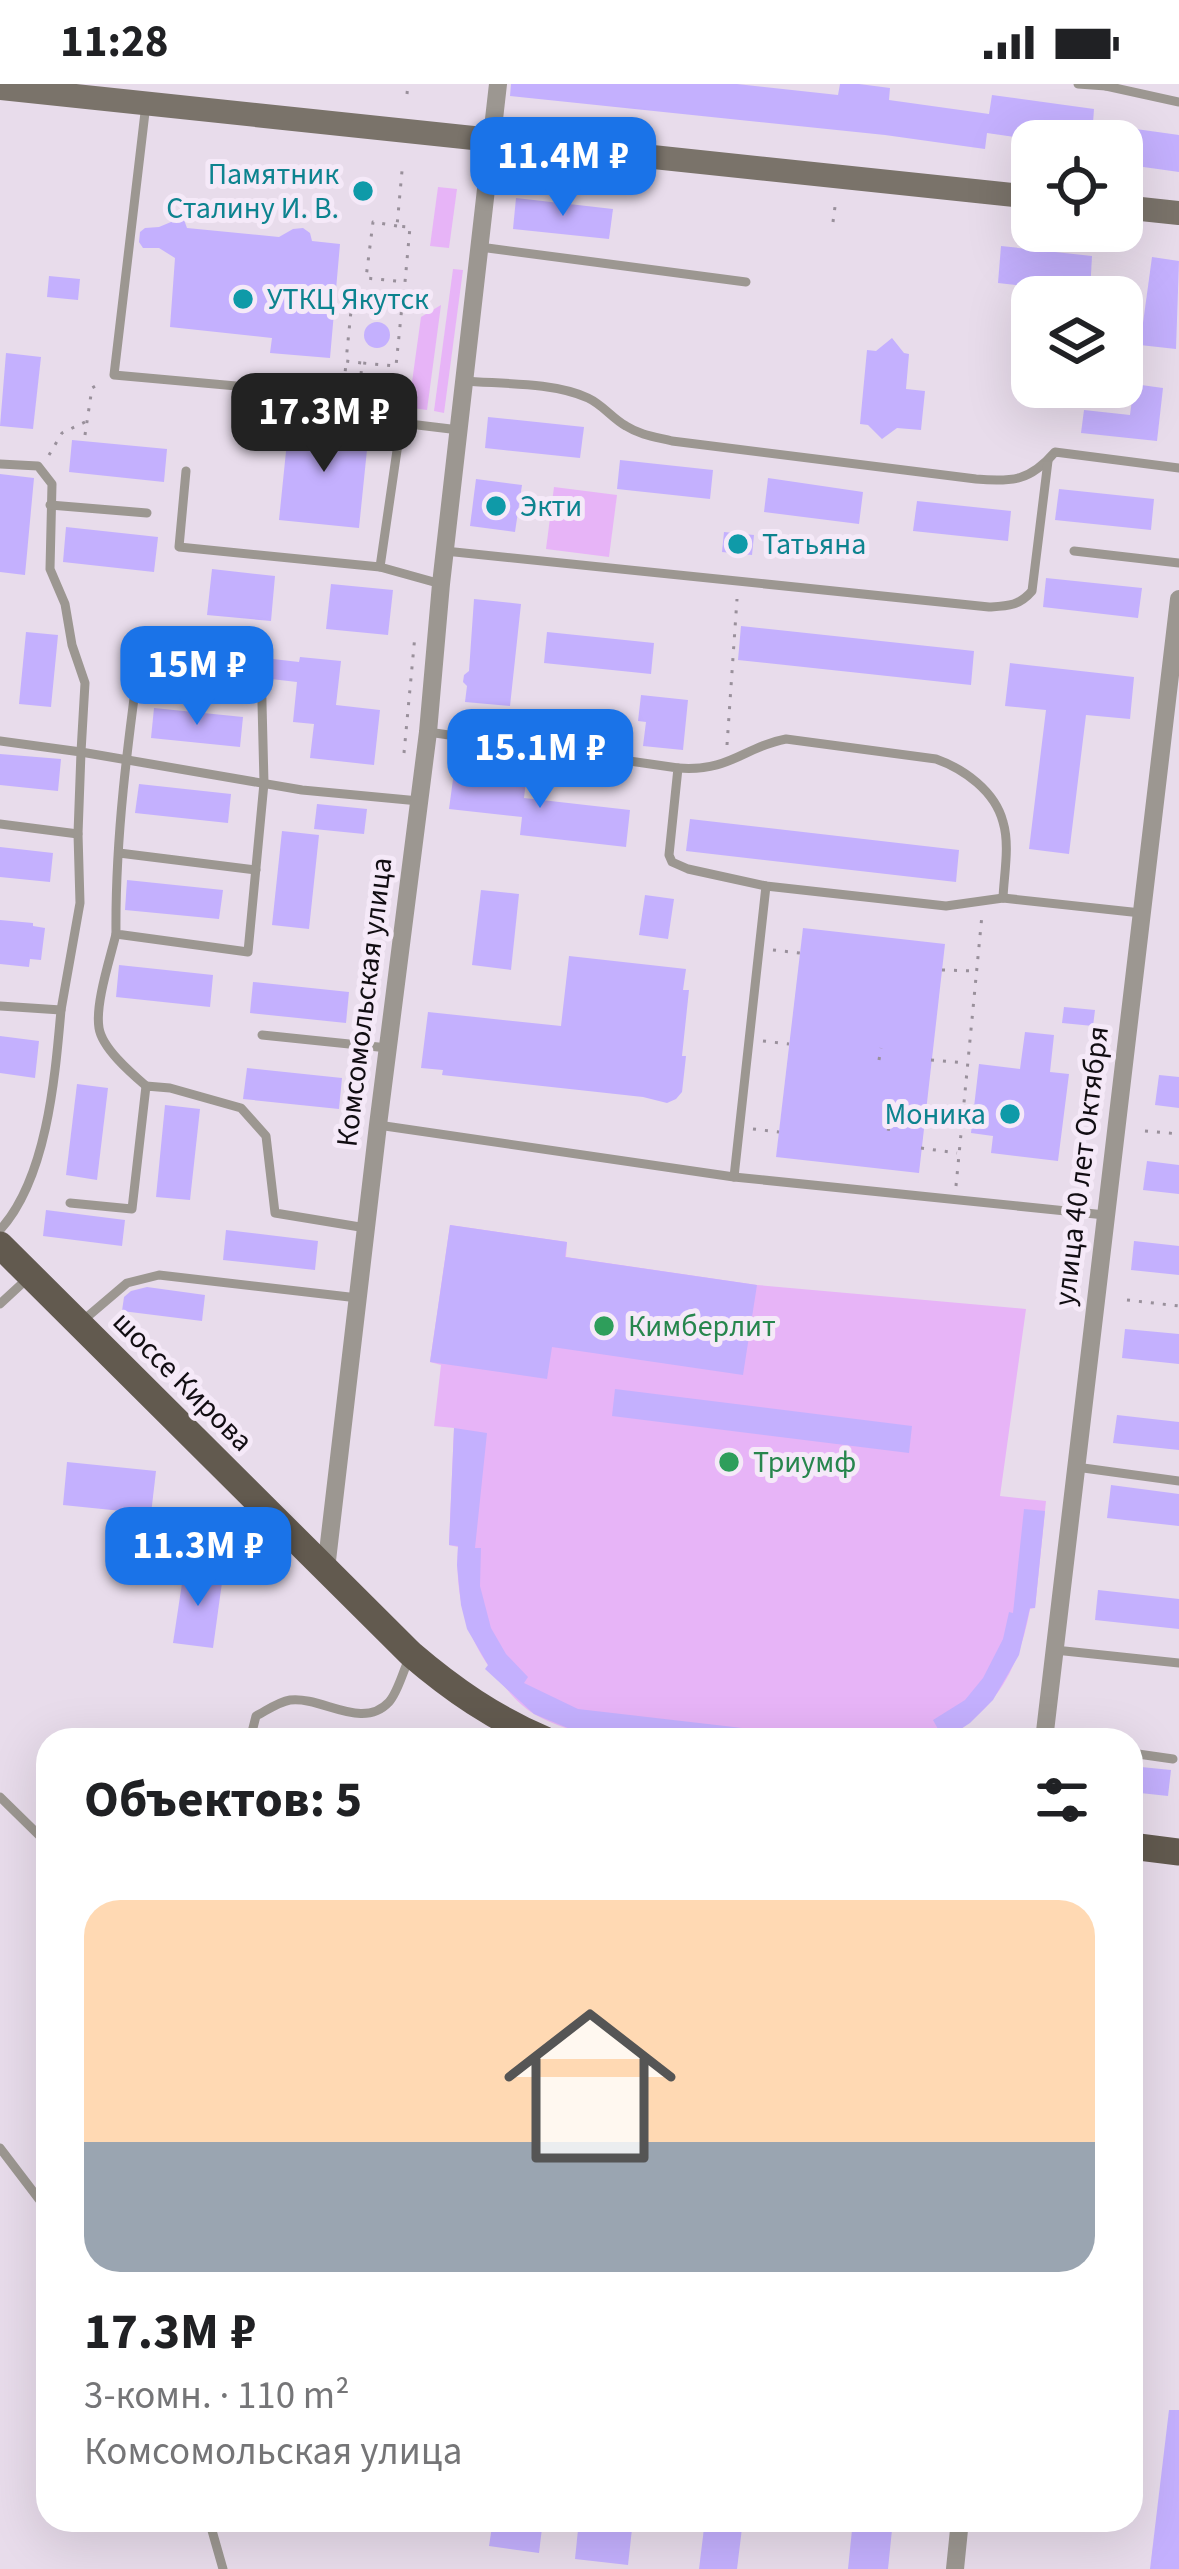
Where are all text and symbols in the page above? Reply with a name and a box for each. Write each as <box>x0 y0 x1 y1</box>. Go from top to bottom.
text: 11:28 <box>60 10 169 74</box>
pin: 11.4M ₽ <box>452 117 674 219</box>
map controls <box>1011 120 1143 408</box>
button: locate <box>1011 120 1143 252</box>
text: 11.4M ₽ <box>497 128 629 184</box>
place label: Памятник Сталину И. В. <box>166 153 339 230</box>
marker: Памятник Сталину И. В. <box>350 178 376 204</box>
button: layers <box>1011 276 1143 408</box>
place label: УТКЦ Якутск <box>267 278 429 321</box>
marker: УТКЦ Якутск <box>230 286 256 312</box>
pin: 17.3M ₽ <box>213 373 435 475</box>
text: 17.3M ₽ <box>258 384 390 440</box>
place label: Экти <box>520 485 582 528</box>
marker: Экти <box>483 493 509 519</box>
place label: Татьяна <box>762 523 866 566</box>
marker: Татьяна <box>725 531 751 557</box>
pin: 15M ₽ <box>113 626 281 728</box>
text: 15M ₽ <box>147 637 247 693</box>
pin: 15.1M ₽ <box>429 709 651 811</box>
text: 15.1M ₽ <box>474 720 606 776</box>
street label: Комсомольская улица <box>325 855 404 1149</box>
street label: улица 40 лет Октября <box>1043 1024 1120 1308</box>
place label: Моника <box>884 1093 986 1136</box>
marker: Моника <box>997 1101 1023 1127</box>
street label: шоссе Кирова <box>103 1301 263 1461</box>
place label: Кимберлит <box>628 1305 776 1348</box>
marker: Кимберлит <box>591 1313 617 1339</box>
place label: Триумф <box>753 1441 856 1484</box>
marker: Триумф <box>716 1449 742 1475</box>
pin: 11.3M ₽ <box>87 1507 309 1609</box>
text: 11.3M ₽ <box>132 1518 264 1574</box>
text: Объектов: 5 <box>84 1764 362 1836</box>
icon: filters <box>1029 1767 1095 1833</box>
icon: home <box>482 1978 698 2194</box>
text: 17.3M ₽ <box>84 2296 256 2368</box>
text: 3-комн. · 110 m² <box>84 2368 350 2424</box>
text: Комсомольская улица <box>84 2424 462 2480</box>

